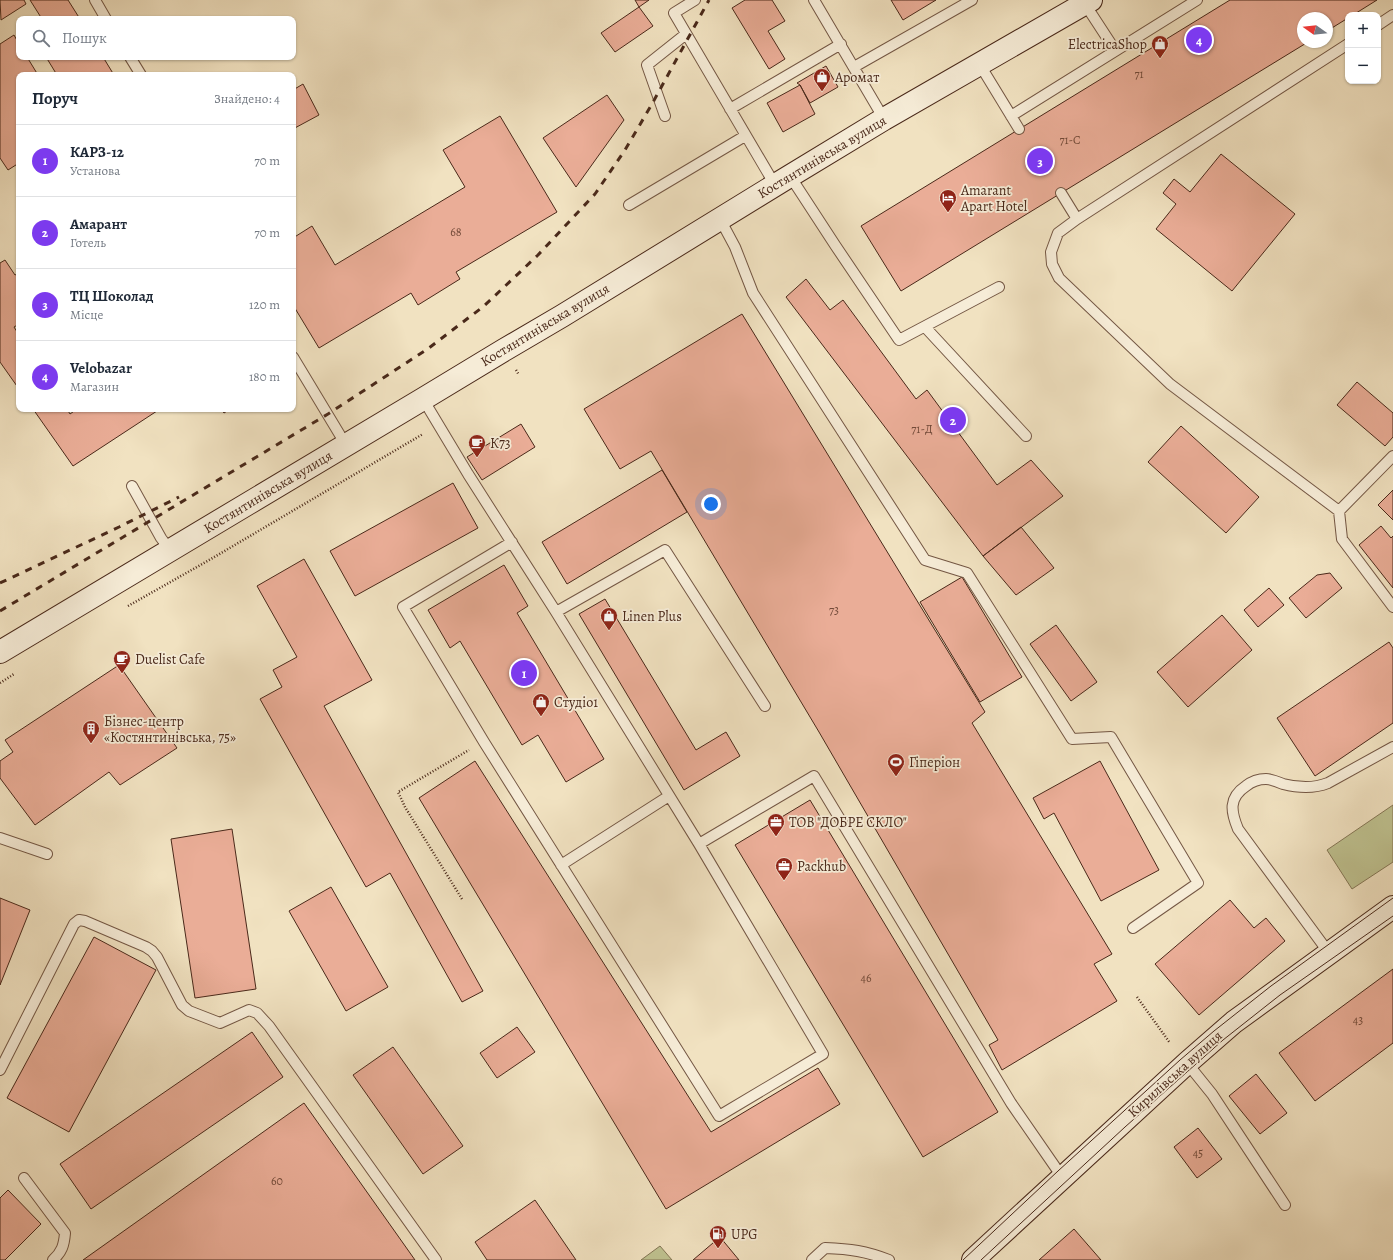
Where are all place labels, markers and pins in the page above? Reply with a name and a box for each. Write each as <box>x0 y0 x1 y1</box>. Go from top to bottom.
pin: 4 <box>1186 25 1212 55</box>
shop icon: ElectricaShop <box>1150 34 1170 59</box>
place label: ElectricaShop <box>1068 35 1147 54</box>
shop icon: Аромат <box>812 67 832 92</box>
place label: Аромат <box>834 68 879 87</box>
pin: 3 <box>1027 146 1053 176</box>
place label: Amarant Apart Hotel <box>960 181 1028 216</box>
hotel icon: Amarant Apart Hotel <box>938 188 958 213</box>
pin: 2 <box>940 405 966 435</box>
cafe icon: К73 <box>467 433 487 458</box>
place label: К73 <box>490 434 511 453</box>
shop icon: Linen Plus <box>599 606 619 631</box>
place label: Linen Plus <box>622 607 682 626</box>
cafe icon: Duelist Cafe <box>112 649 132 674</box>
place label: Duelist Cafe <box>135 650 205 669</box>
pin: 1 <box>511 658 537 688</box>
shop icon: Студіо1 <box>531 692 551 717</box>
place label: Студіо1 <box>554 693 598 712</box>
place label: Бізнес-центр «Костянтинівська, 75» <box>104 712 236 747</box>
building icon: Бізнес-центр «Костянтинівська, 75» <box>81 719 101 744</box>
sports icon: Гіперіон <box>886 752 906 777</box>
place label: Гіперіон <box>909 753 960 772</box>
office icon: ТОВ "ДОБРЕ СКЛО" <box>766 812 786 837</box>
place label: ТОВ "ДОБРЕ СКЛО" <box>789 813 907 832</box>
office icon: Packhub <box>774 856 794 881</box>
place label: Packhub <box>797 857 846 876</box>
fuel station icon: UPG <box>708 1224 728 1249</box>
place label: UPG <box>731 1225 758 1244</box>

